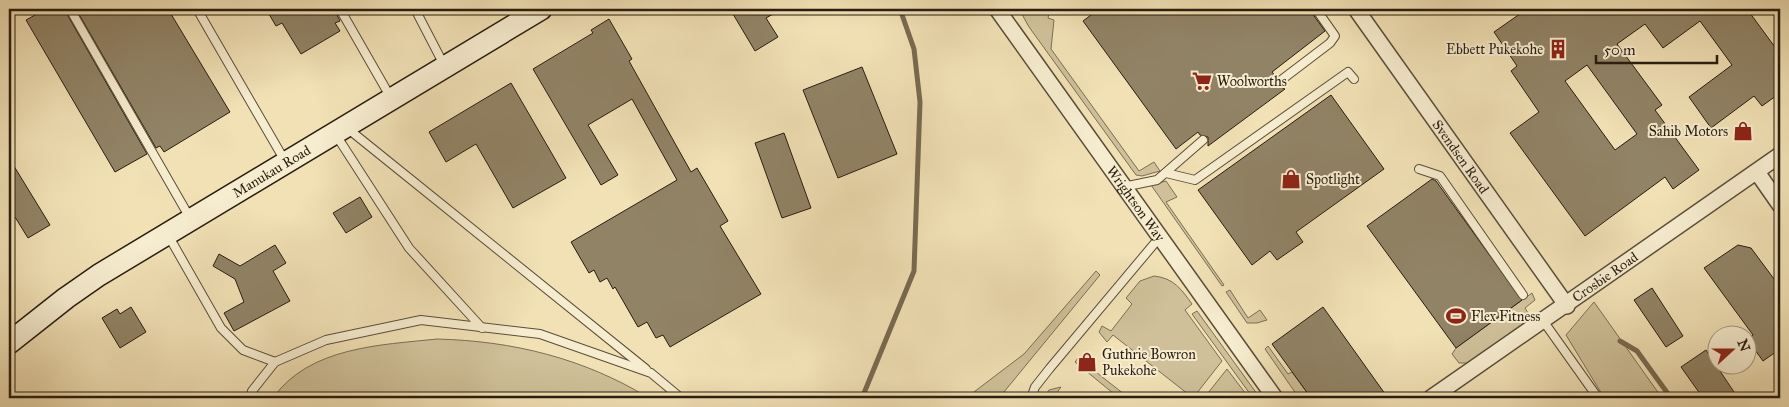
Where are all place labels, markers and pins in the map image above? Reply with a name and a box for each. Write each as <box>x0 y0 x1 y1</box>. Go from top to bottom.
building icon: Ebbett Pukekohe <box>1547 38 1569 60</box>
place label: Ebbett Pukekohe <box>1446 41 1543 58</box>
supermarket icon: Woolworths <box>1191 70 1213 92</box>
place label: Woolworths <box>1217 73 1287 90</box>
shop icon: Sahib Motors <box>1732 120 1754 142</box>
place label: Sahib Motors <box>1649 123 1728 140</box>
shop icon: Spotlight <box>1280 168 1302 190</box>
place label: Spotlight <box>1306 171 1360 188</box>
sports icon: Flex Fitness <box>1445 305 1467 327</box>
place label: Flex Fitness <box>1471 308 1540 325</box>
place label: Guthrie Bowron Pukekohe <box>1102 346 1196 379</box>
shop icon: Guthrie Bowron Pukekohe <box>1076 351 1098 373</box>

